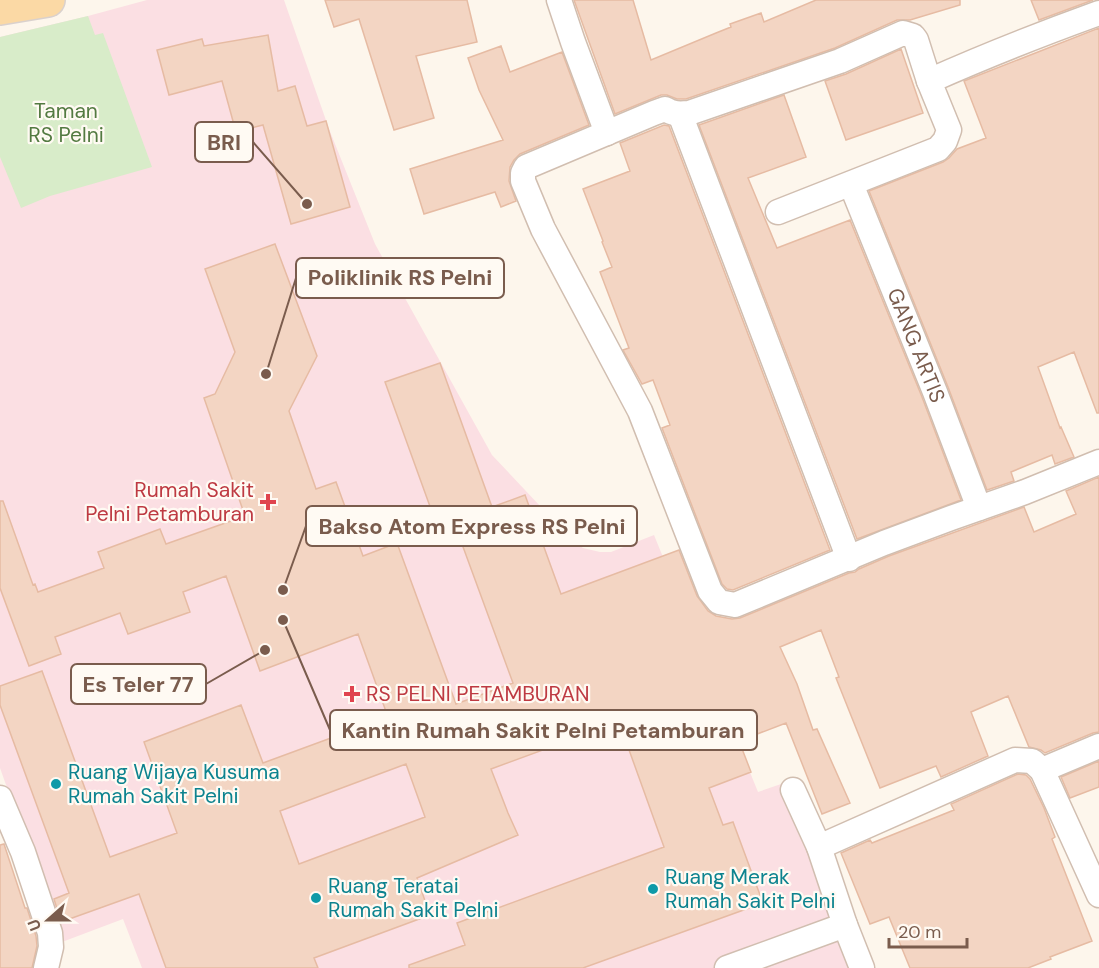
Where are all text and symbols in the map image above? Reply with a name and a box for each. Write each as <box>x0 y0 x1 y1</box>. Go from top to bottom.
park label: Taman RS Pelni <box>28 97 104 149</box>
callout: BRI <box>195 122 253 162</box>
text: BRI <box>207 128 241 157</box>
callout: Poliklinik RS Pelni <box>296 258 504 298</box>
text: Poliklinik RS Pelni <box>308 263 492 292</box>
street label: GANG ARTIS <box>880 284 952 407</box>
place label: Rumah Sakit Pelni Petamburan <box>85 476 254 528</box>
marker: Rumah Sakit Pelni Petamburan <box>259 493 277 511</box>
callout: Bakso Atom Express RS Pelni <box>306 506 637 546</box>
text: Bakso Atom Express RS Pelni <box>319 512 625 541</box>
callout: Es Teler 77 <box>71 664 206 704</box>
text: Es Teler 77 <box>82 670 194 699</box>
place label: RS PELNI PETAMBURAN <box>366 680 589 708</box>
marker: RS PELNI PETAMBURAN <box>343 685 361 703</box>
callout: Kantin Rumah Sakit Pelni Petamburan <box>330 710 757 750</box>
text: Kantin Rumah Sakit Pelni Petamburan <box>341 716 745 745</box>
place label: Ruang Wijaya Kusuma Rumah Sakit Pelni <box>68 758 280 810</box>
marker: Ruang Wijaya Kusuma Rumah Sakit Pelni <box>49 777 63 791</box>
place label: Ruang Merak Rumah Sakit Pelni <box>665 863 836 915</box>
place label: Ruang Teratai Rumah Sakit Pelni <box>328 872 499 924</box>
marker: Ruang Merak Rumah Sakit Pelni <box>646 882 660 896</box>
north arrow <box>18 890 78 950</box>
marker: Ruang Teratai Rumah Sakit Pelni <box>309 891 323 905</box>
scale bar <box>889 911 967 949</box>
text: U <box>23 916 46 934</box>
text: 20 m <box>898 920 941 944</box>

